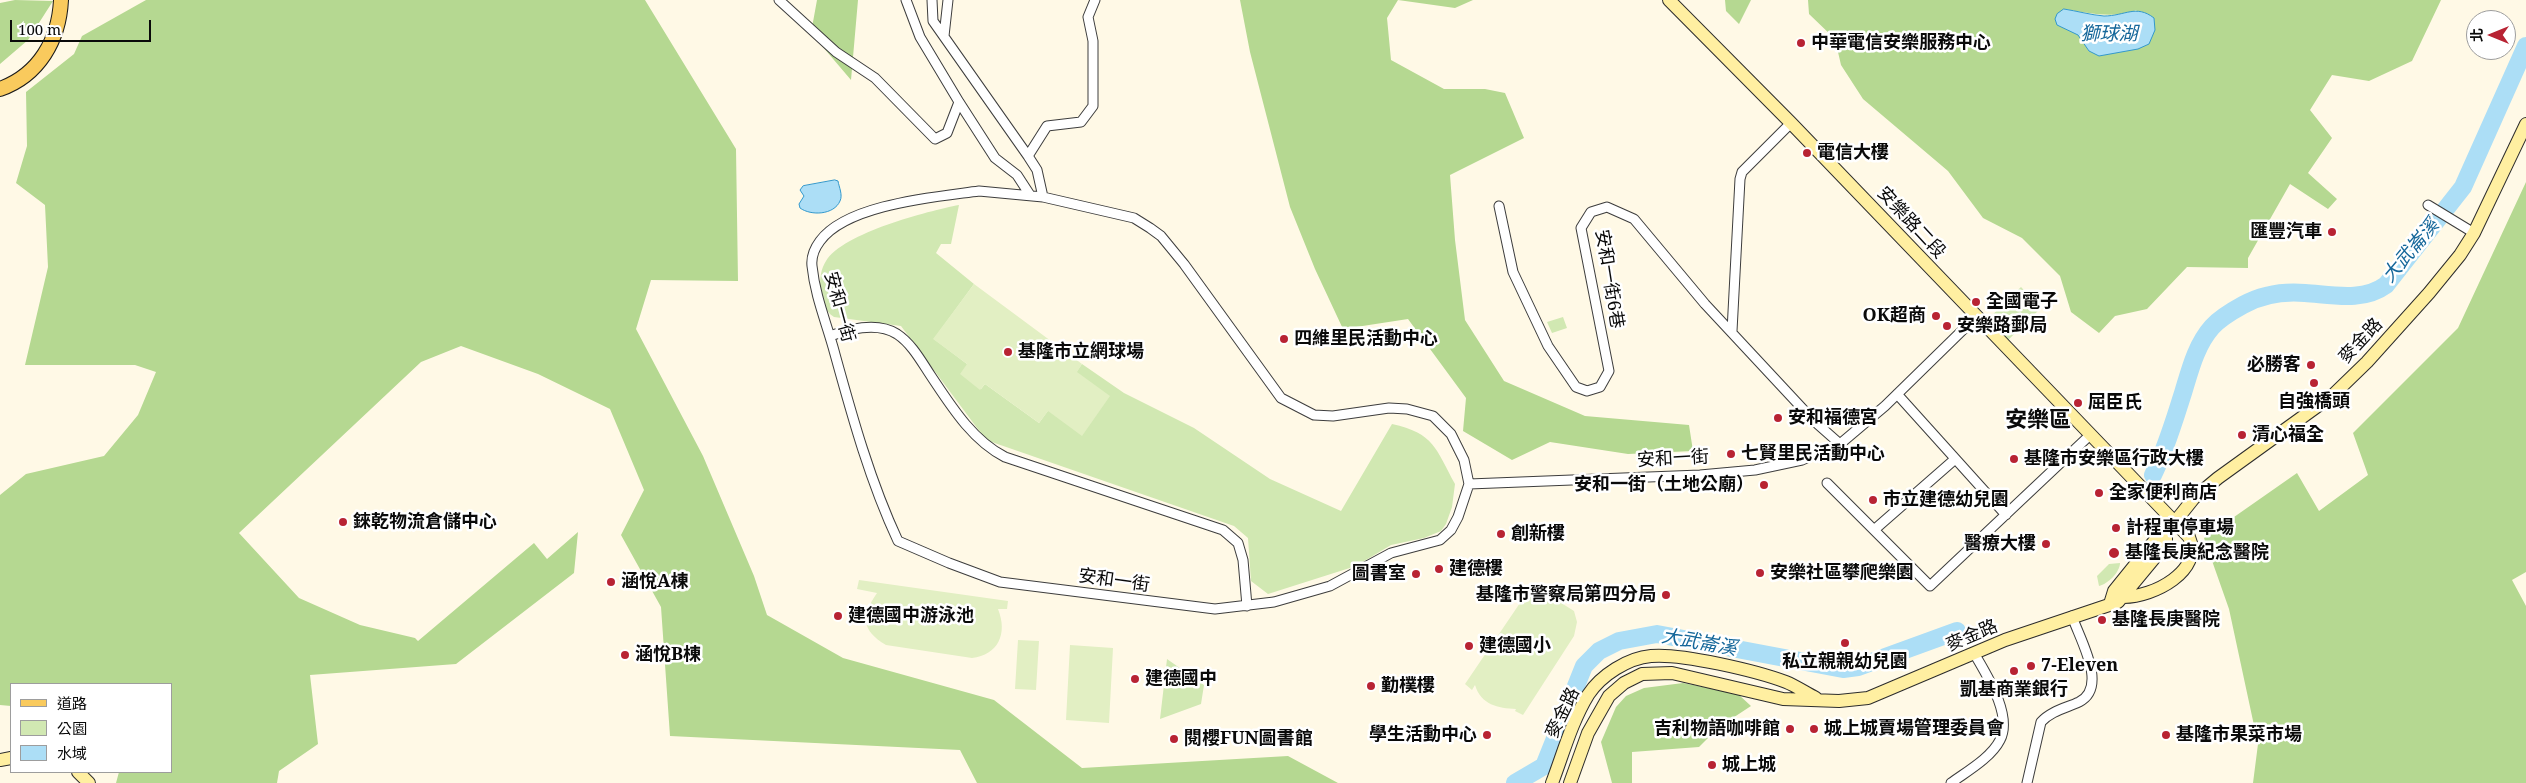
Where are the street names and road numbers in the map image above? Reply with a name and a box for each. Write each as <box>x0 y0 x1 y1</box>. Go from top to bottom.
street label: 安樂路二段 <box>1872 183 1950 263</box>
street label: 安和一街6巷 <box>1591 228 1627 330</box>
street label: 安和一街 <box>819 269 859 345</box>
street label: 麥金路 <box>2335 314 2387 368</box>
street label: 安和一街 <box>1636 446 1710 472</box>
street label: 安和一街 <box>1077 565 1151 597</box>
street label: 麥金路 <box>1943 616 2001 656</box>
street label: 麥金路 <box>1541 684 1585 742</box>

